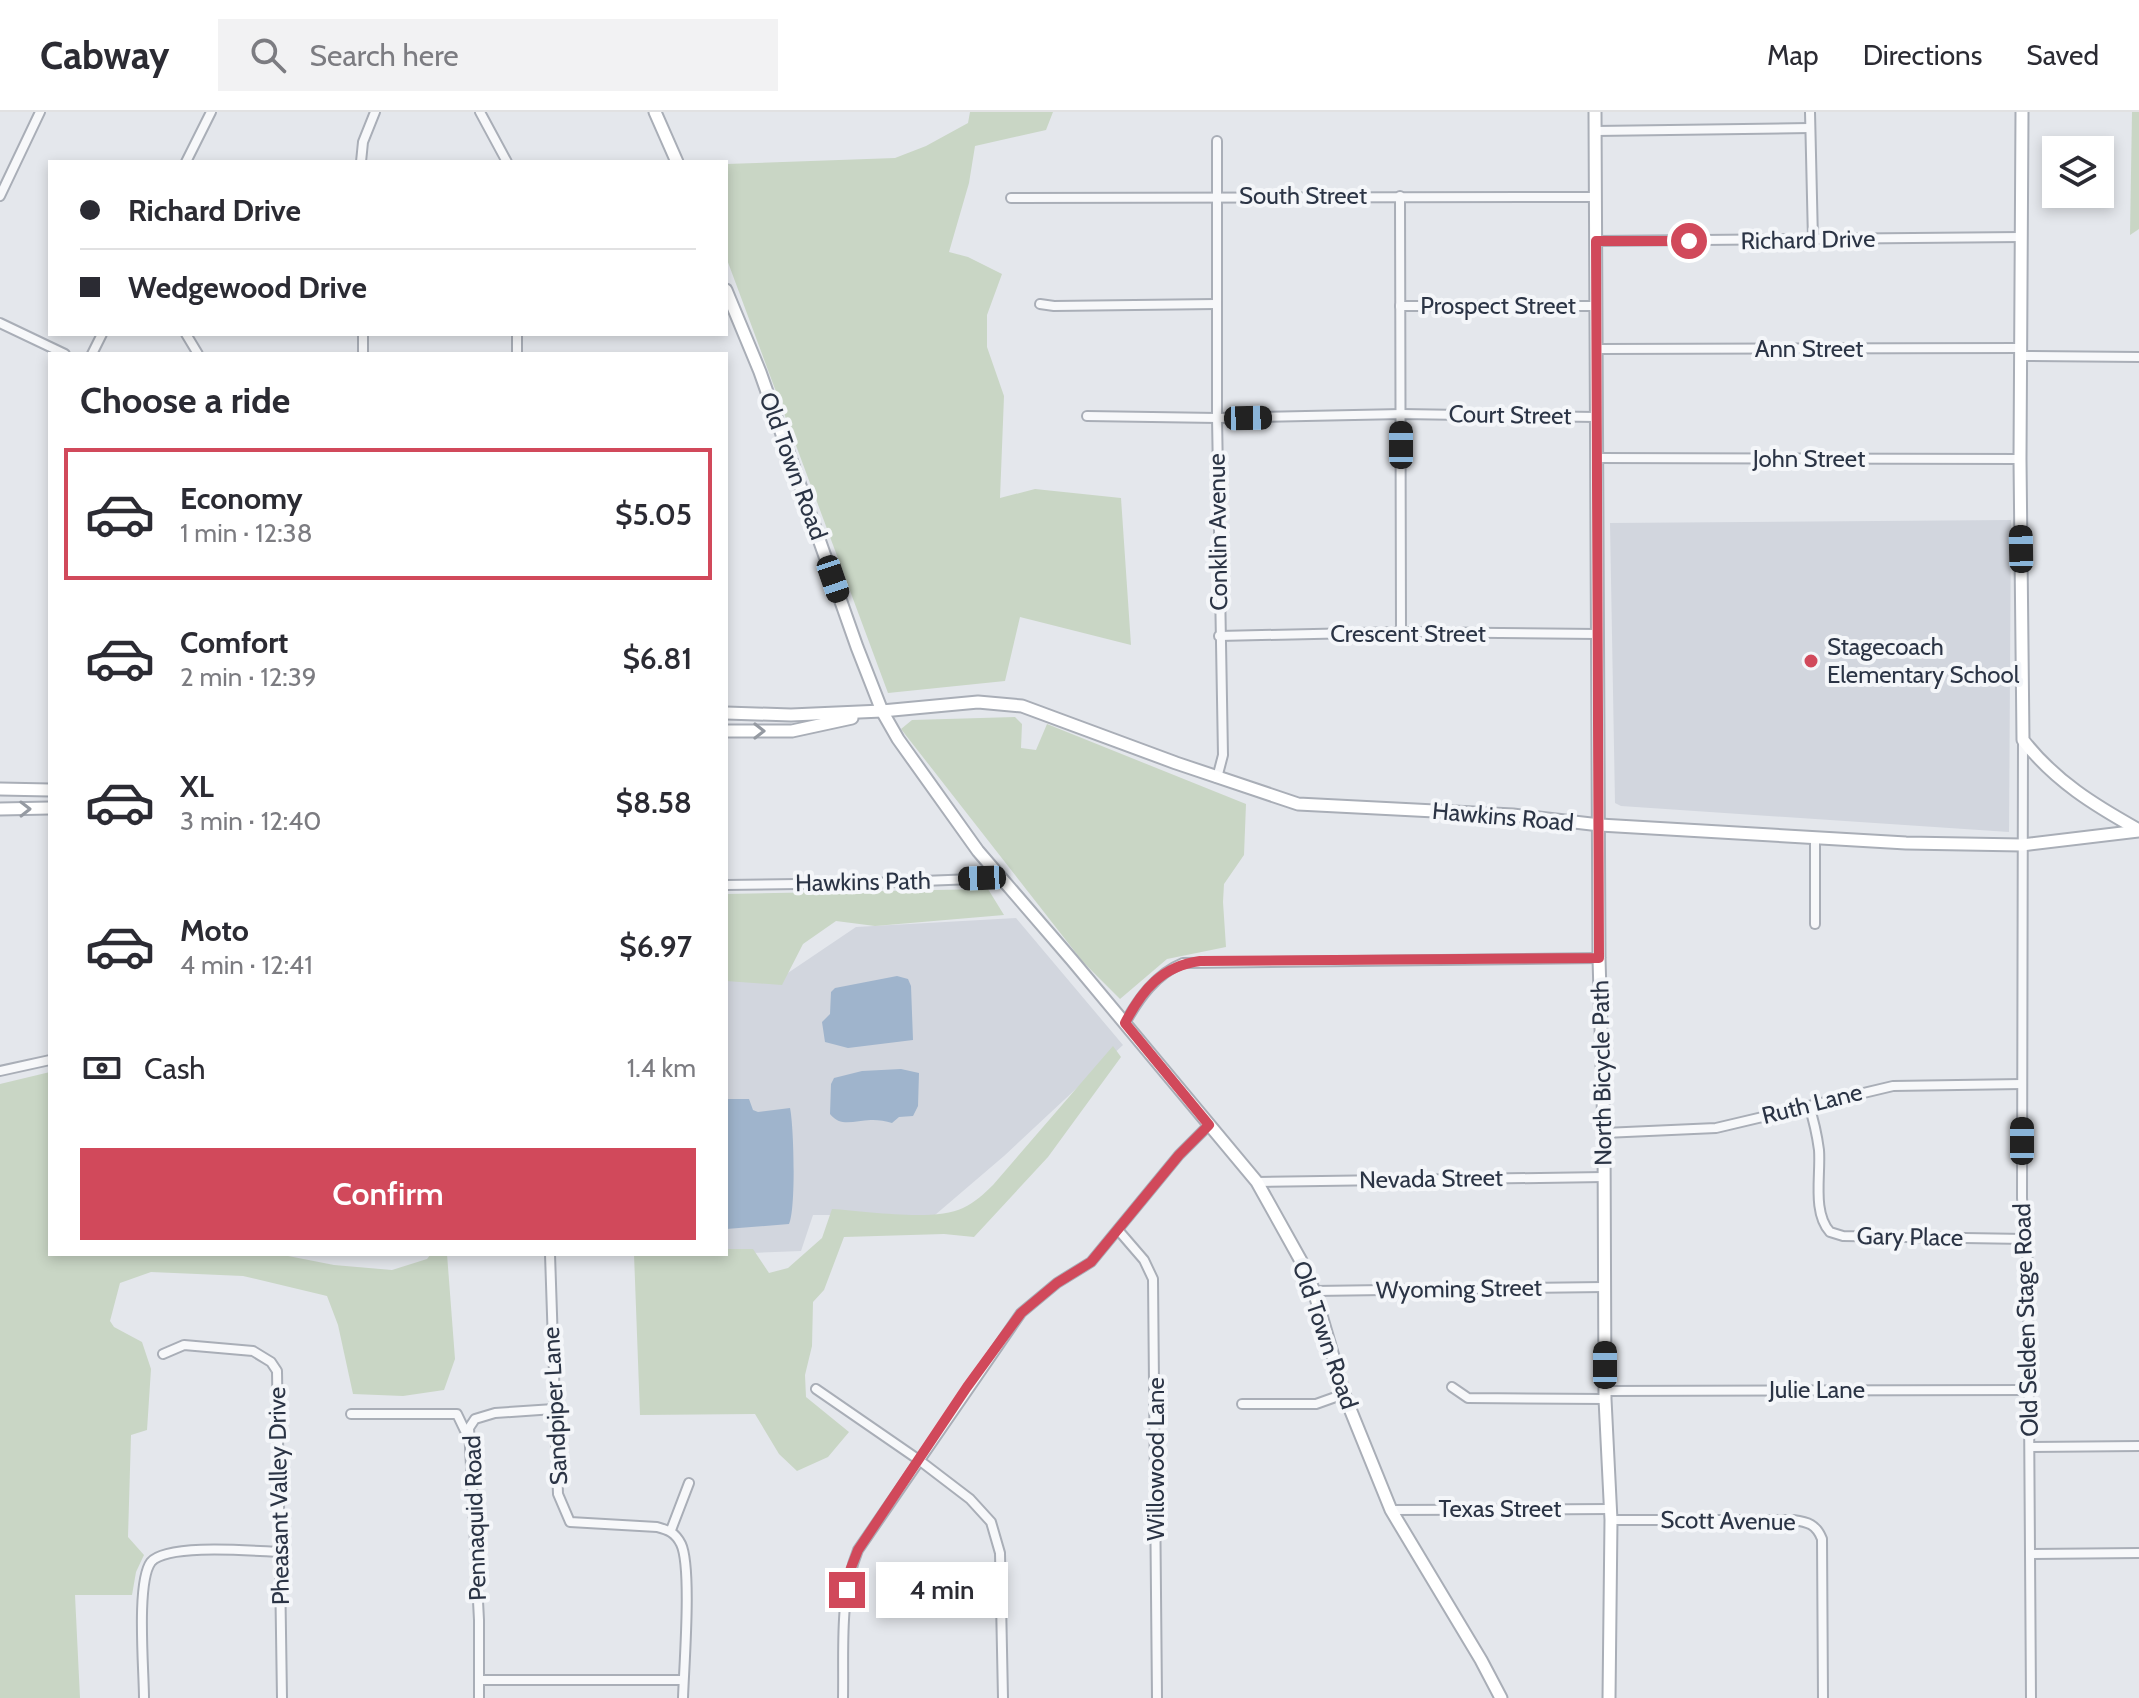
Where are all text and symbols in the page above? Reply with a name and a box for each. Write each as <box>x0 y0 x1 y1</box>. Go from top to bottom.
search box <box>218 19 778 91</box>
text: Cabway <box>40 32 170 79</box>
icon: search <box>246 33 290 77</box>
text: Search here <box>310 37 459 74</box>
text: Map <box>1767 38 1819 72</box>
text: Directions <box>1863 38 1982 72</box>
text: Saved <box>2026 38 2099 72</box>
map controls <box>2042 136 2114 208</box>
button: layers <box>2042 136 2114 208</box>
street label: South Street <box>1239 181 1367 210</box>
text: Richard Drive <box>128 192 301 229</box>
route start <box>1671 223 1707 259</box>
street label: Richard Drive <box>1740 224 1876 255</box>
text: Wedgewood Drive <box>128 269 367 306</box>
street label: Prospect Street <box>1420 291 1576 320</box>
street label: Ann Street <box>1755 334 1863 363</box>
text: Choose a ride <box>80 378 290 422</box>
street label: Old Town Road <box>753 388 834 544</box>
street label: Court Street <box>1448 399 1572 430</box>
car <box>1224 406 1272 430</box>
car <box>1389 421 1413 469</box>
street label: John Street <box>1752 444 1865 473</box>
street label: Conklin Avenue <box>1202 453 1233 611</box>
icon: car <box>84 478 156 550</box>
text: Economy <box>180 480 303 517</box>
text: $5.05 <box>615 496 692 533</box>
text: 1 min · 12:38 <box>180 517 312 549</box>
car <box>2009 525 2033 573</box>
car <box>814 552 852 606</box>
street label: Crescent Street <box>1330 619 1486 648</box>
icon: car <box>84 622 156 694</box>
text: Comfort <box>180 624 288 661</box>
place label: Stagecoach Elementary School <box>1827 632 2020 689</box>
text: $6.81 <box>622 640 692 677</box>
marker: Stagecoach Elementary School <box>1802 652 1820 670</box>
text: 2 min · 12:39 <box>180 661 317 693</box>
one-way arrow <box>753 722 766 740</box>
icon: car <box>84 766 156 838</box>
text: XL <box>180 768 214 805</box>
text: $8.58 <box>616 784 692 821</box>
street label: Hawkins Road <box>1431 796 1575 837</box>
one-way arrow <box>19 801 32 818</box>
text: 3 min · 12:40 <box>180 805 321 837</box>
car <box>958 865 1006 891</box>
street label: Hawkins Path <box>795 866 931 897</box>
icon: car <box>84 910 156 982</box>
text: Moto <box>180 912 249 949</box>
text: $6.97 <box>619 928 692 965</box>
text: 4 min · 12:41 <box>180 949 313 981</box>
street label: North Bicycle Path <box>1585 980 1618 1166</box>
icon: cash <box>80 1046 124 1090</box>
text: Cash <box>144 1050 206 1087</box>
text: 1.4 km <box>627 1052 696 1084</box>
street label: Ruth Lane <box>1759 1077 1865 1130</box>
car <box>2010 1117 2034 1165</box>
button: Confirm <box>80 1148 696 1240</box>
street label: Nevada Street <box>1359 1163 1503 1194</box>
street label: Old Selden Stage Road <box>2007 1203 2044 1437</box>
street label: Gary Place <box>1856 1221 1964 1252</box>
street label: Old Town Road <box>1287 1257 1364 1413</box>
street label: Wyoming Street <box>1376 1273 1542 1304</box>
street label: Sandpiper Lane <box>536 1326 573 1486</box>
car <box>1593 1341 1617 1389</box>
street label: Julie Lane <box>1768 1375 1865 1404</box>
street label: Willowood Lane <box>1141 1377 1170 1541</box>
street label: Pheasant Valley Drive <box>262 1387 295 1606</box>
street label: Pennaquid Road <box>457 1435 492 1601</box>
street label: Texas Street <box>1439 1494 1561 1523</box>
street label: Scott Avenue <box>1660 1505 1796 1536</box>
callout: 4 min <box>875 1562 1007 1618</box>
route end <box>829 1572 865 1608</box>
text: 4 min <box>910 1574 974 1606</box>

